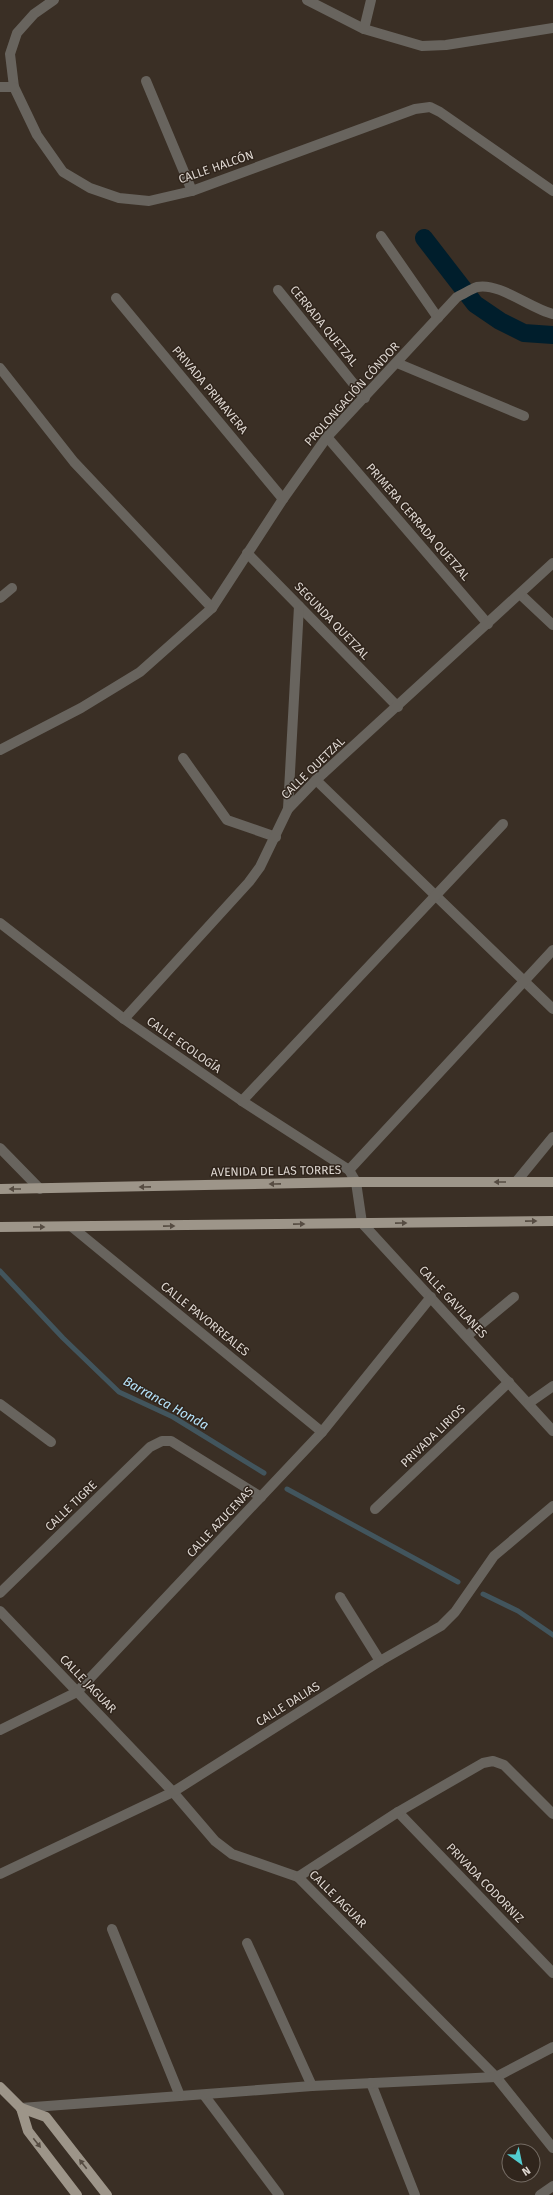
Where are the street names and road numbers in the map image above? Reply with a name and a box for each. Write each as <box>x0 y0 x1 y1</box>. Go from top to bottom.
street label: CALLE HALCÓN <box>176 147 255 186</box>
street label: CERRADA QUETZAL <box>287 283 361 369</box>
street label: PROLONGACIÓN CÓNDOR <box>301 339 402 449</box>
street label: PRIVADA PRIMAVERA <box>169 343 251 437</box>
street label: PRIMERA CERRADA QUETZAL <box>363 461 473 584</box>
street label: SEGUNDA QUETZAL <box>292 579 372 663</box>
street label: CALLE QUETZAL <box>278 734 348 802</box>
street label: CALLE ECOLOGÍA <box>144 1013 225 1076</box>
street label: AVENIDA DE LAS TORRES <box>211 1163 342 1179</box>
street label: CALLE GAVILANES <box>416 1263 490 1341</box>
street label: CALLE PAVORREALES <box>158 1279 252 1359</box>
street label: PRIVADA LIRIOS <box>398 1401 468 1470</box>
street label: CALLE TIGRE <box>42 1478 100 1534</box>
street label: CALLE AZUCENAS <box>184 1484 256 1560</box>
street label: CALLE JAGUAR <box>57 1652 119 1716</box>
street label: CALLE DALIAS <box>254 1679 323 1729</box>
street label: PRIVADA CODORNIZ <box>444 1840 526 1926</box>
street label: CALLE JAGUAR <box>306 1867 370 1931</box>

